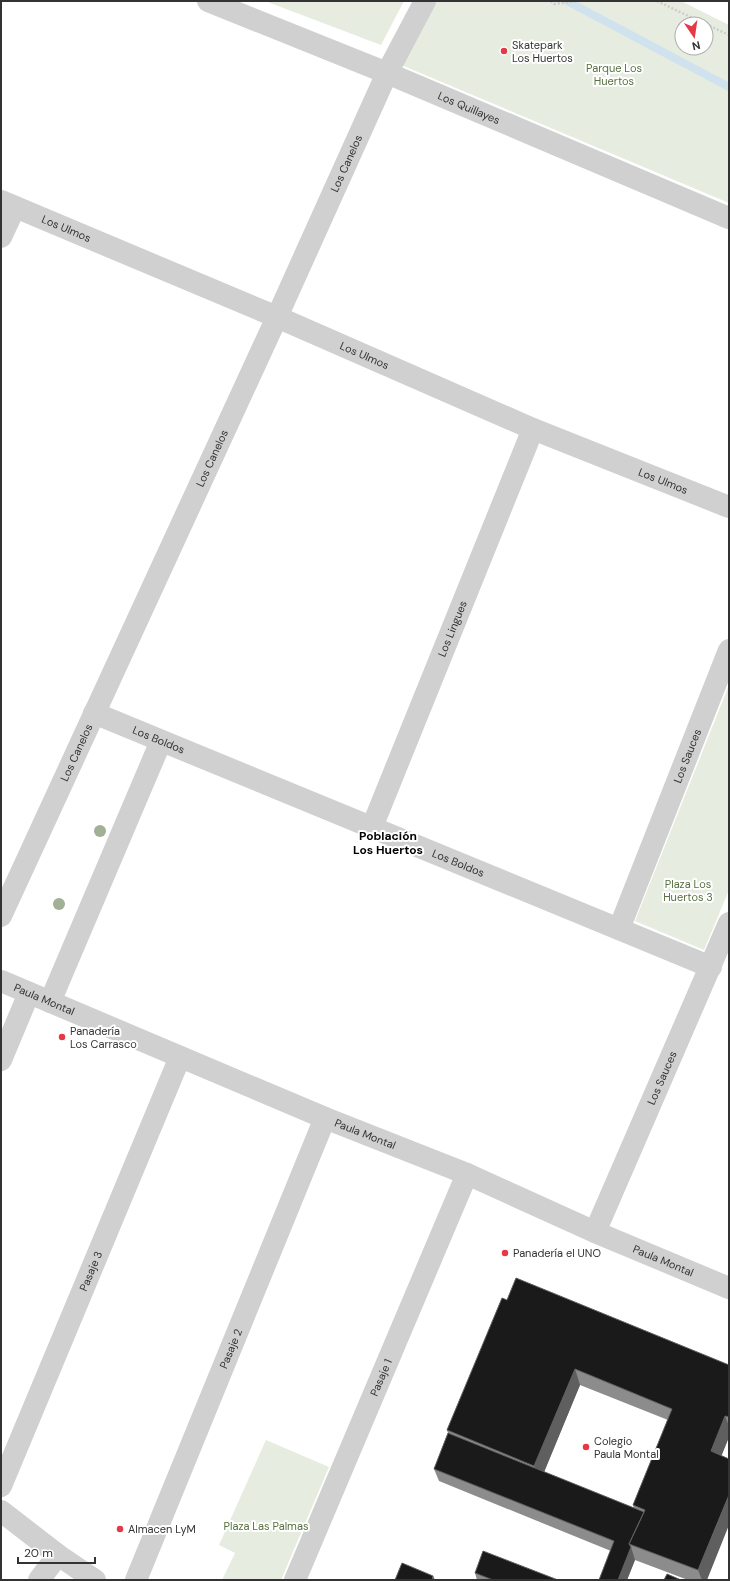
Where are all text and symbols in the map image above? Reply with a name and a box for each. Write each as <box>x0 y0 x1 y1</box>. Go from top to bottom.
north arrow <box>674 16 714 56</box>
place label: Skatepark Los Huertos <box>512 38 573 65</box>
text: N <box>691 38 702 53</box>
marker: Skatepark Los Huertos <box>499 46 509 56</box>
park label: Parque Los Huertos <box>586 61 642 88</box>
street label: Los Quillayes <box>436 88 502 127</box>
street label: Los Canelos <box>327 132 365 194</box>
street label: Los Ulmos <box>40 212 93 245</box>
street label: Los Ulmos <box>338 338 391 372</box>
street label: Los Canelos <box>193 427 231 489</box>
street label: Los Ulmos <box>636 465 690 497</box>
street label: Los Lingues <box>435 598 470 659</box>
street label: Los Canelos <box>57 722 96 783</box>
street label: Los Boldos <box>131 723 187 757</box>
street label: Los Sauces <box>670 727 704 785</box>
district label: Población Los Huertos <box>353 828 423 858</box>
street label: Los Boldos <box>430 846 487 880</box>
park label: Plaza Los Huertos 3 <box>663 877 713 904</box>
street label: Paula Montal <box>12 980 77 1018</box>
place label: Panadería Los Carrasco <box>70 1024 137 1051</box>
marker: Panadería Los Carrasco <box>57 1032 67 1042</box>
street label: Los Sauces <box>644 1049 680 1107</box>
street label: Paula Montal <box>333 1115 398 1152</box>
street label: Paula Montal <box>631 1242 696 1279</box>
place label: Panadería el UNO <box>513 1246 601 1260</box>
marker: Panadería el UNO <box>500 1248 510 1258</box>
street label: Pasaje 3 <box>76 1249 105 1293</box>
street label: Pasaje 2 <box>216 1327 245 1371</box>
street label: Pasaje 1 <box>367 1357 395 1398</box>
place label: Colegio Paula Montal <box>594 1434 659 1461</box>
marker: Colegio Paula Montal <box>581 1442 591 1452</box>
park label: Plaza Las Palmas <box>224 1519 308 1533</box>
place label: Almacen LyM <box>128 1522 196 1536</box>
marker: Almacen LyM <box>115 1524 125 1534</box>
scale bar <box>18 1539 95 1565</box>
text: 20 m <box>24 1545 53 1561</box>

